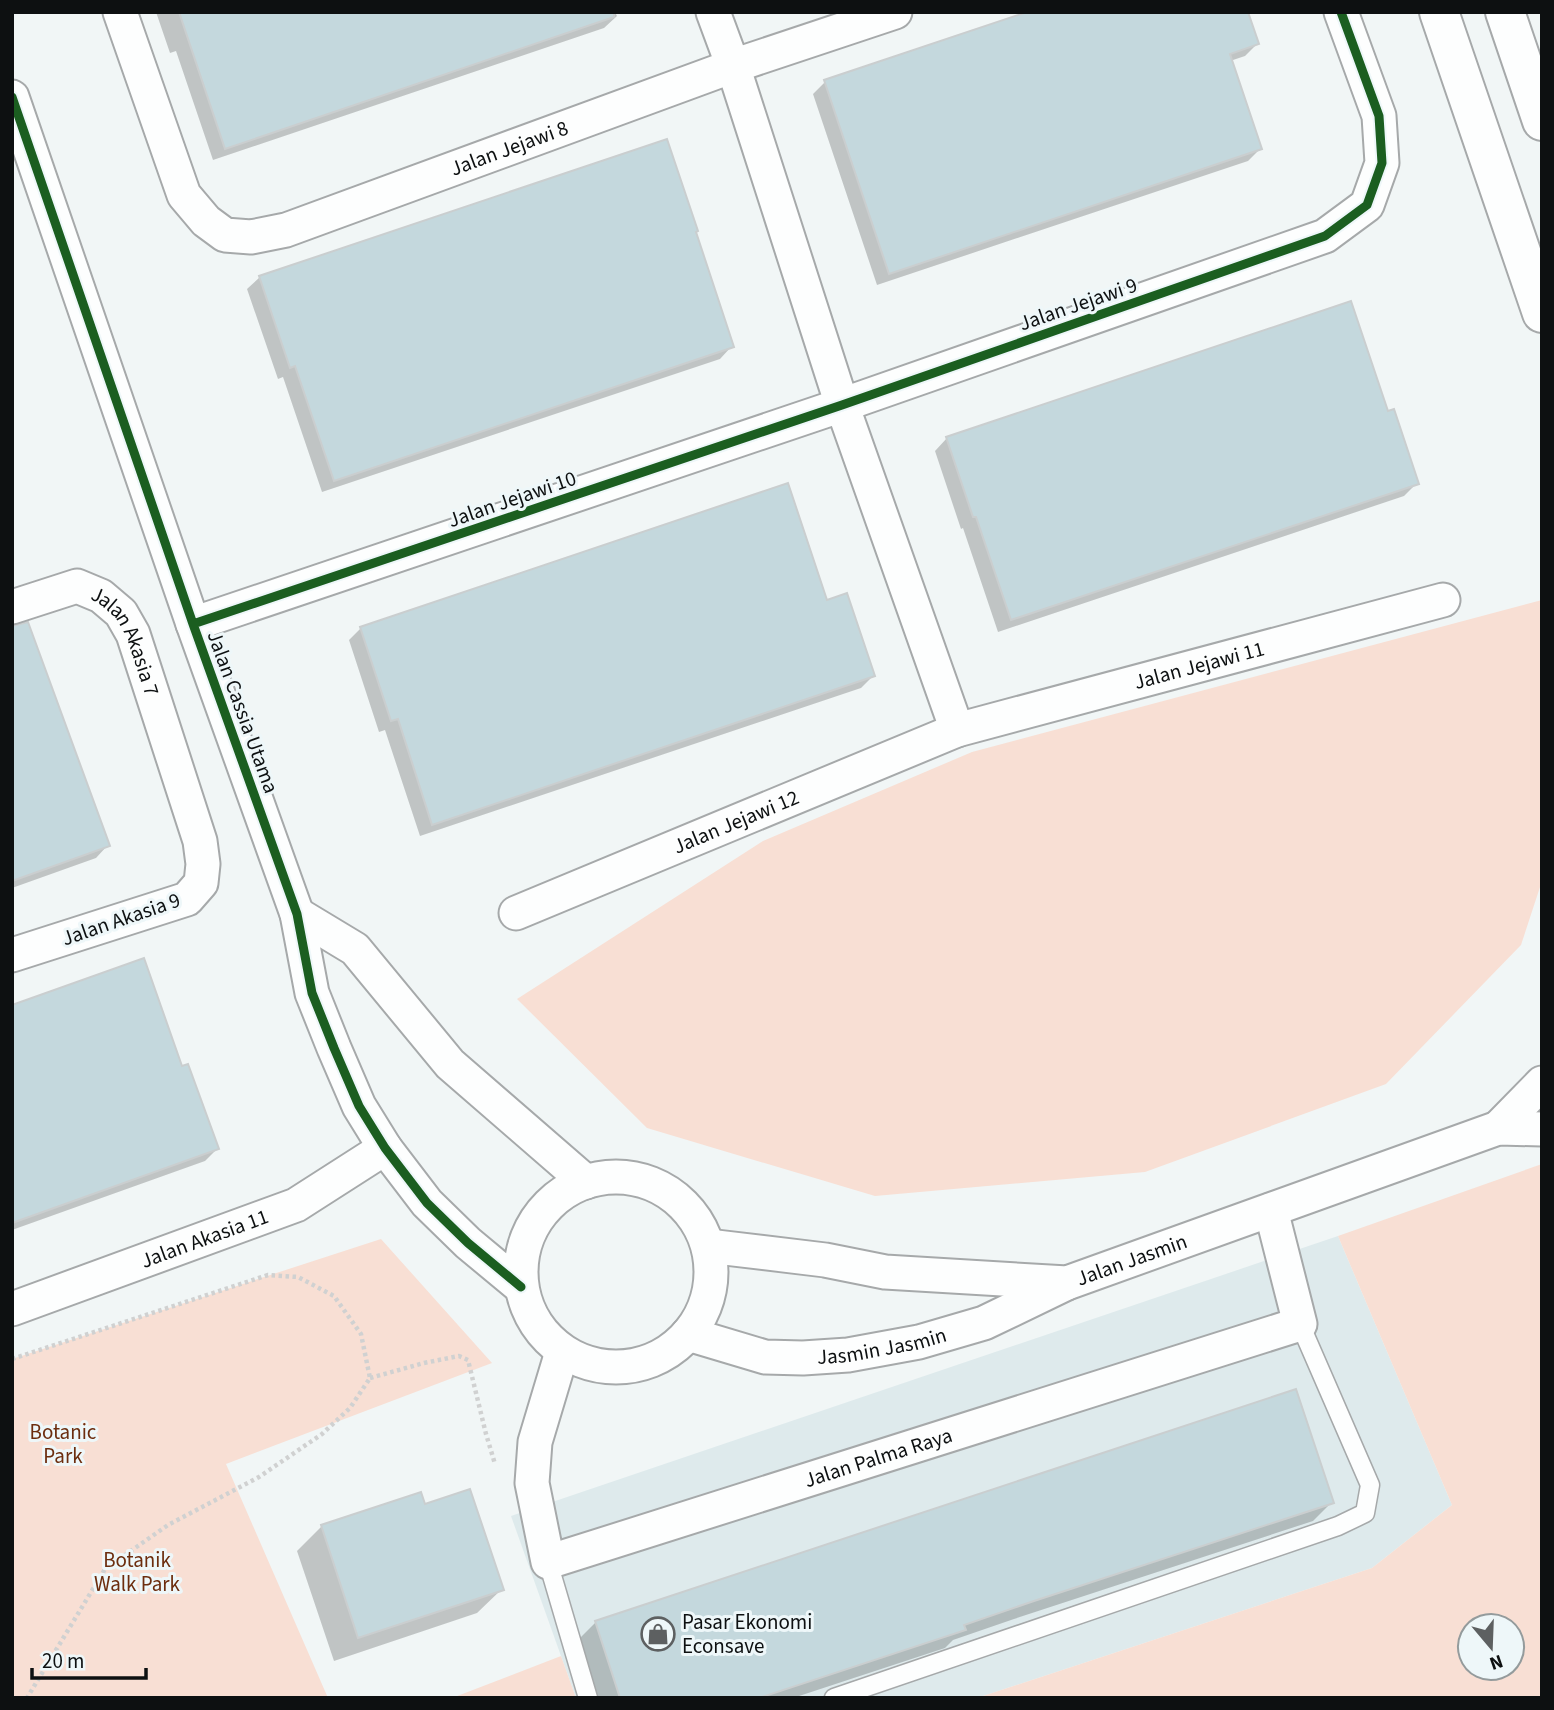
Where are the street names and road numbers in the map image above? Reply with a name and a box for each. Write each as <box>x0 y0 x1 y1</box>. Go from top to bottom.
street label: Jalan Jejawi 8 <box>446 113 572 183</box>
street label: Jalan Jejawi 9 <box>1015 270 1141 338</box>
street label: Jalan Jejawi 10 <box>444 463 580 535</box>
street label: Jalan Akasia 7 <box>87 579 167 700</box>
street label: Jalan Cassia Utama <box>200 626 286 798</box>
street label: Jalan Jejawi 11 <box>1130 633 1268 697</box>
street label: Jalan Jejawi 12 <box>668 782 803 861</box>
street label: Jalan Akasia 9 <box>58 885 184 953</box>
street label: Jalan Akasia 11 <box>136 1201 273 1276</box>
street label: Jalan Jasmin <box>1072 1226 1191 1293</box>
street label: Jasmin Jasmin <box>816 1320 950 1372</box>
street label: Jalan Palma Raya <box>800 1420 956 1495</box>

